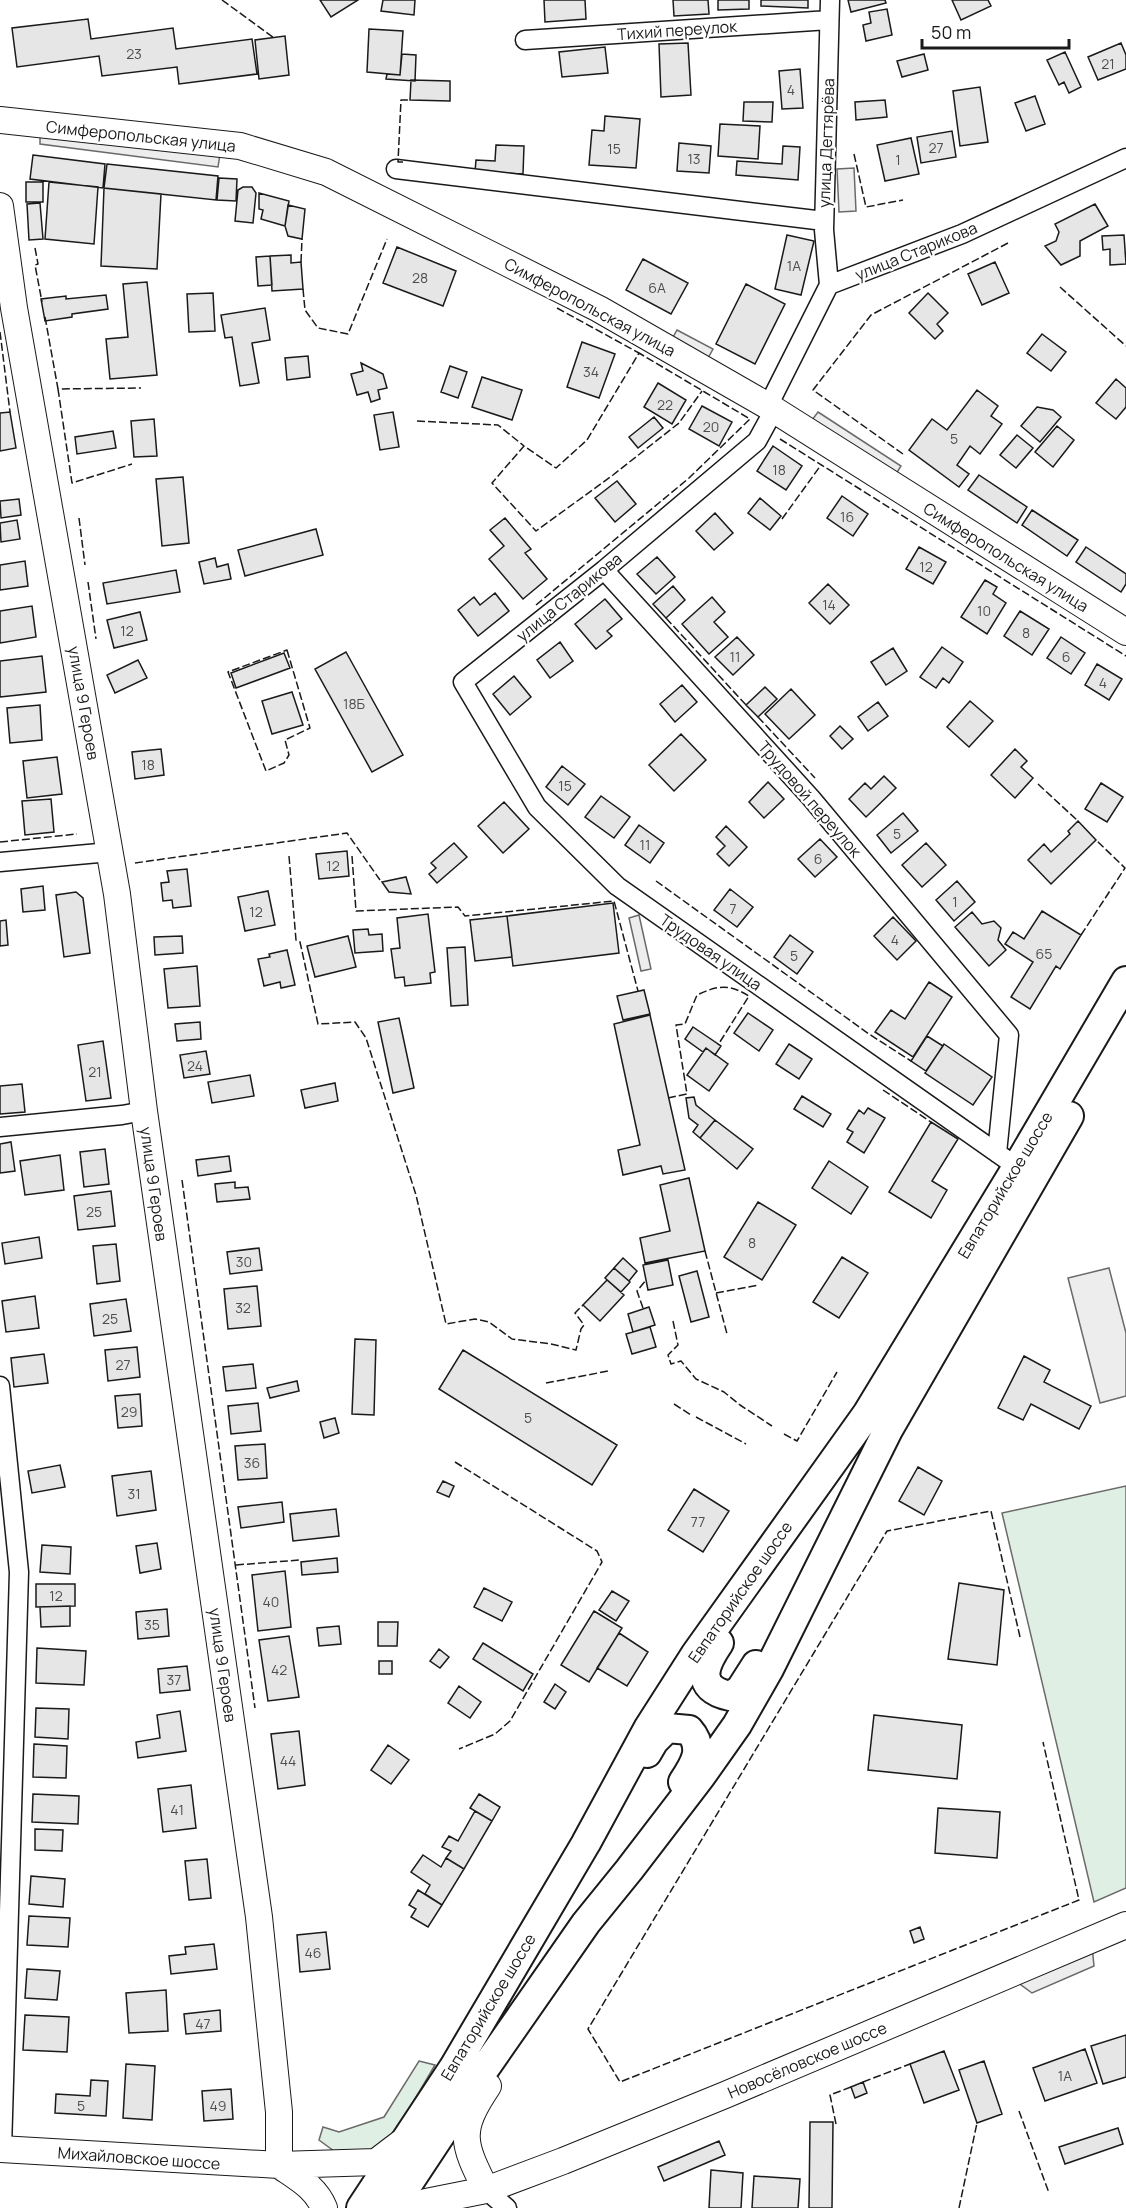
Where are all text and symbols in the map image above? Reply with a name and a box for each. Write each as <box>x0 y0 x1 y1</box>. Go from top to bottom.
scale bar <box>922 12 1069 50</box>
street label: Тихий переулок <box>616 15 739 45</box>
text: 50 m <box>931 20 971 44</box>
house number: 23 <box>126 44 142 63</box>
house number: 21 <box>1101 54 1115 73</box>
street label: улица Дегтярёва <box>813 78 839 208</box>
house number: 4 <box>787 80 795 99</box>
street label: Симферопольская улица <box>45 115 237 157</box>
house number: 27 <box>928 138 944 157</box>
house number: 15 <box>607 139 621 158</box>
house number: 13 <box>687 149 701 168</box>
house number: 1 <box>895 150 901 169</box>
street label: улица Старикова <box>852 216 980 286</box>
street label: Симферопольская улица <box>501 253 679 361</box>
house number: 1А <box>787 256 801 275</box>
house number: 28 <box>412 268 428 287</box>
house number: 6А <box>648 278 666 297</box>
house number: 34 <box>583 362 599 381</box>
house number: 22 <box>657 395 673 414</box>
house number: 20 <box>703 417 719 436</box>
house number: 5 <box>950 429 958 448</box>
house number: 18 <box>772 460 786 479</box>
street label: Симферопольская улица <box>919 497 1093 617</box>
house number: 16 <box>840 507 854 526</box>
street label: улица Старикова <box>512 548 626 646</box>
house number: 12 <box>919 557 933 576</box>
house number: 14 <box>822 595 836 614</box>
house number: 10 <box>977 601 991 620</box>
house number: 12 <box>120 621 134 640</box>
house number: 8 <box>1022 623 1030 642</box>
street label: улица 9 Героев <box>63 644 105 762</box>
house number: 11 <box>730 647 740 666</box>
house number: 6 <box>1062 647 1070 666</box>
house number: 4 <box>1099 673 1107 692</box>
house number: 18Б <box>343 694 366 713</box>
street label: Трудовой переулок <box>753 736 867 863</box>
house number: 18 <box>141 755 155 774</box>
house number: 15 <box>558 776 572 795</box>
house number: 5 <box>893 824 901 843</box>
house number: 11 <box>640 835 650 854</box>
house number: 6 <box>814 849 822 868</box>
house number: 12 <box>326 856 340 875</box>
house number: 1 <box>952 892 958 911</box>
house number: 7 <box>729 899 737 918</box>
house number: 12 <box>249 902 263 921</box>
street label: Трудовая улица <box>656 909 766 995</box>
house number: 4 <box>891 930 899 949</box>
house number: 65 <box>1036 944 1052 963</box>
house number: 5 <box>790 946 798 965</box>
house number: 24 <box>187 1056 203 1075</box>
house number: 21 <box>88 1062 102 1081</box>
street label: Евпаторийское шоссе <box>952 1107 1058 1263</box>
street label: улица 9 Героев <box>135 1125 173 1243</box>
house number: 25 <box>86 1202 102 1221</box>
house number: 8 <box>748 1233 756 1252</box>
house number: 30 <box>236 1252 252 1271</box>
house number: 32 <box>235 1298 251 1317</box>
house number: 25 <box>102 1309 118 1328</box>
house number: 27 <box>115 1355 131 1374</box>
house number: 29 <box>121 1402 137 1421</box>
house number: 5 <box>524 1408 532 1427</box>
house number: 36 <box>244 1453 260 1472</box>
house number: 31 <box>127 1484 141 1503</box>
house number: 77 <box>691 1512 705 1531</box>
street label: Евпаторийское шоссе <box>683 1517 797 1667</box>
house number: 12 <box>49 1586 63 1605</box>
house number: 40 <box>263 1592 279 1611</box>
street label: улица 9 Героев <box>204 1606 242 1724</box>
house number: 35 <box>144 1615 160 1634</box>
house number: 42 <box>271 1660 287 1679</box>
house number: 37 <box>167 1670 181 1689</box>
house number: 44 <box>280 1751 296 1770</box>
house number: 41 <box>170 1800 184 1819</box>
street label: Евпаторийское шоссе <box>435 1929 541 2085</box>
house number: 46 <box>305 1943 321 1962</box>
house number: 47 <box>195 2014 211 2033</box>
street label: Новосёловское шоссе <box>724 2016 890 2104</box>
house number: 1А <box>1058 2066 1072 2085</box>
house number: 5 <box>77 2096 85 2115</box>
house number: 49 <box>210 2096 226 2115</box>
street label: Михайловское шоссе <box>57 2141 221 2175</box>

